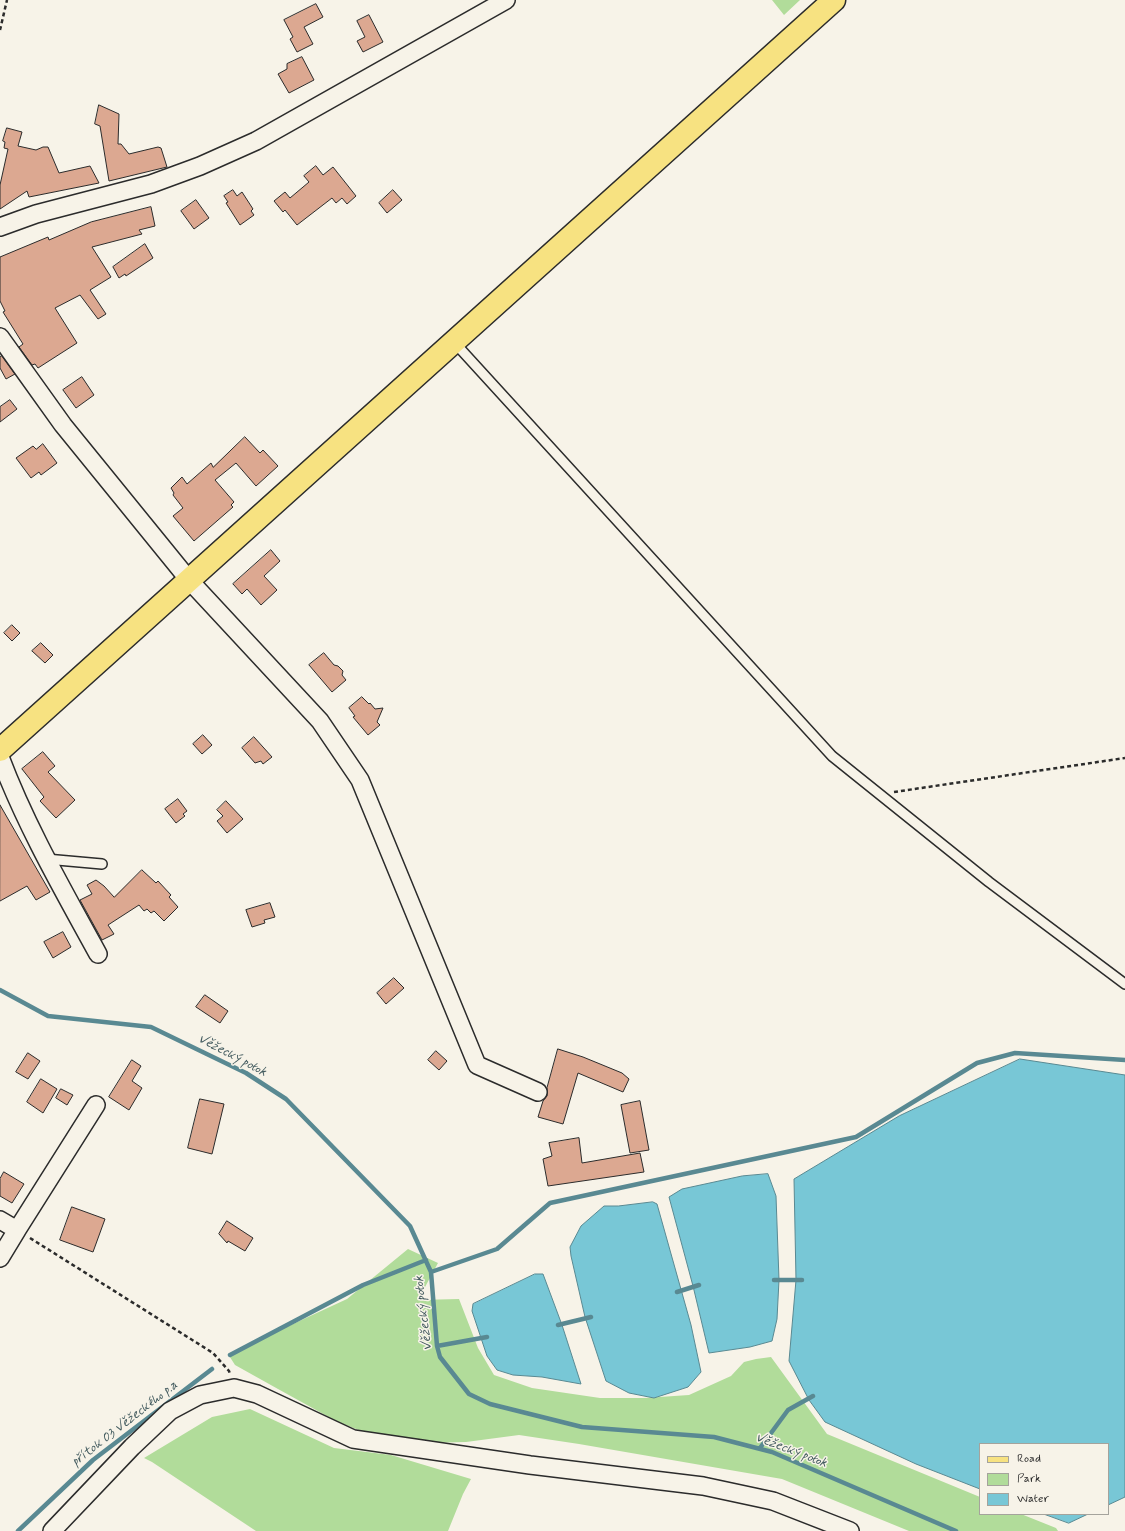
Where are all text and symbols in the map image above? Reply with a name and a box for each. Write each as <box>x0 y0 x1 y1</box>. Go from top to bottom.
water label: Věžecký potok <box>195 1031 269 1081</box>
water label: Věžecký potok <box>412 1274 436 1352</box>
water label: přítok 03 Věžeckého p.a <box>69 1378 181 1470</box>
water label: Věžecký potok <box>753 1430 829 1472</box>
legend <box>979 1443 1109 1515</box>
text: Road <box>1017 1451 1041 1467</box>
text: Park <box>1017 1471 1041 1487</box>
text: Water <box>1017 1491 1049 1507</box>

